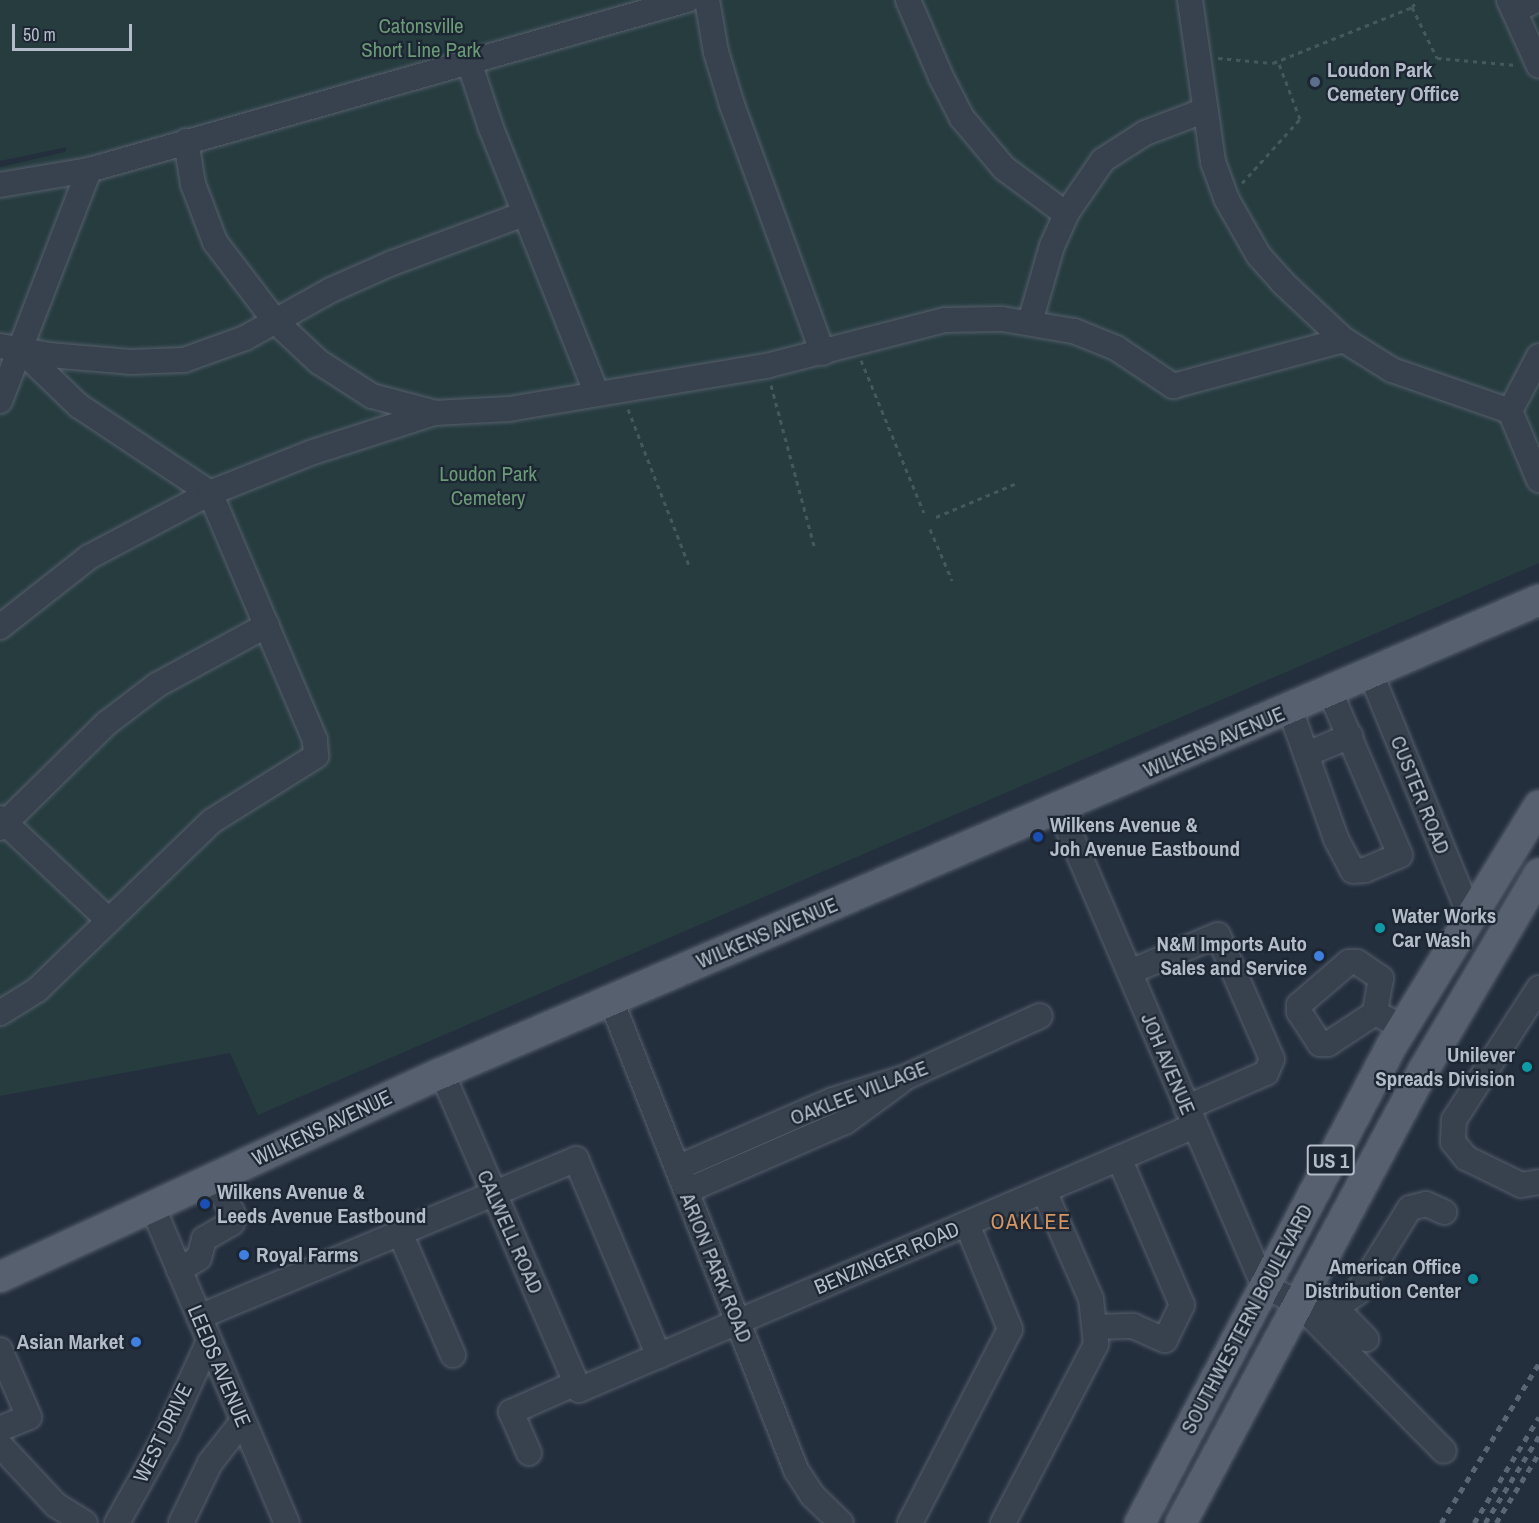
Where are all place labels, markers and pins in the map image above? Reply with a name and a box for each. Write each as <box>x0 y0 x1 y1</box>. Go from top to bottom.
place label: Loudon Park Cemetery Office <box>1327 57 1459 107</box>
marker: Loudon Park Cemetery Office <box>1308 75 1322 89</box>
place label: Wilkens Avenue & Joh Avenue Eastbound <box>1050 812 1241 862</box>
marker: Wilkens Avenue & Joh Avenue Eastbound <box>1031 830 1045 844</box>
place label: Water Works Car Wash <box>1392 903 1496 953</box>
marker: Water Works Car Wash <box>1373 921 1387 935</box>
place label: N&M Imports Auto Sales and Service <box>1156 931 1307 981</box>
marker: N&M Imports Auto Sales and Service <box>1312 949 1326 963</box>
place label: Unilever Spreads Division <box>1375 1042 1515 1092</box>
marker: Unilever Spreads Division <box>1520 1060 1534 1074</box>
place label: Wilkens Avenue & Leeds Avenue Eastbound <box>217 1179 427 1229</box>
marker: Wilkens Avenue & Leeds Avenue Eastbound <box>198 1197 212 1211</box>
place label: Royal Farms <box>256 1242 359 1268</box>
marker: Royal Farms <box>237 1248 251 1262</box>
place label: American Office Distribution Center <box>1305 1254 1461 1304</box>
marker: American Office Distribution Center <box>1466 1272 1480 1286</box>
place label: Asian Market <box>17 1329 124 1355</box>
marker: Asian Market <box>129 1335 143 1349</box>

